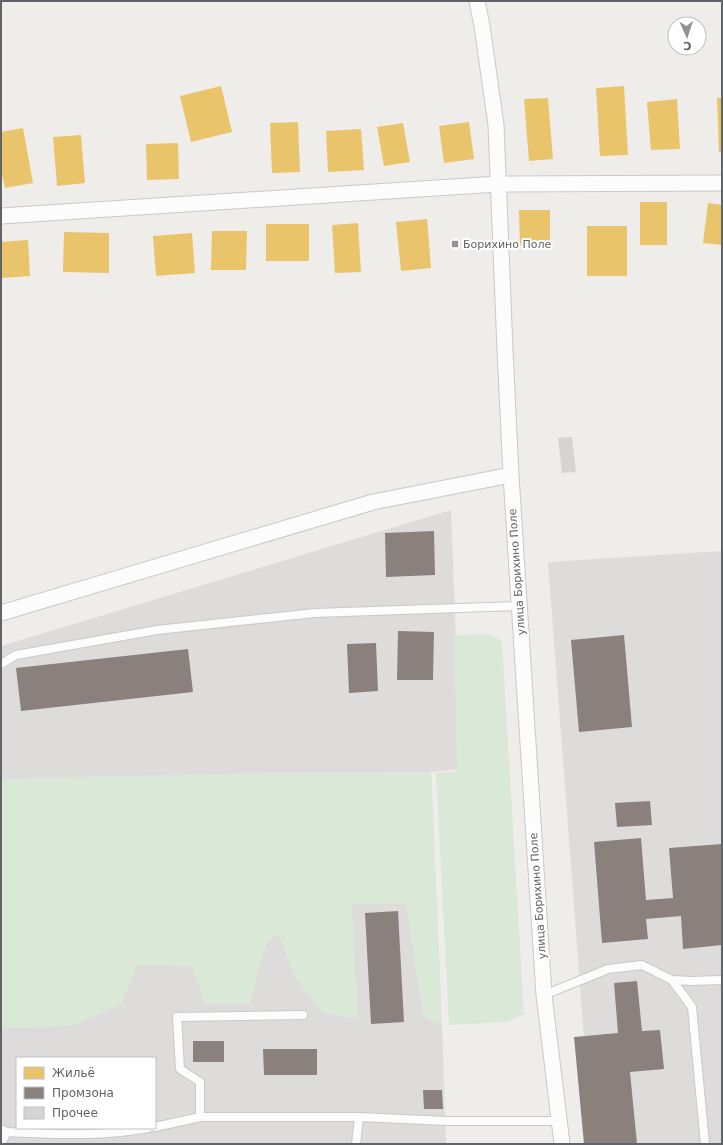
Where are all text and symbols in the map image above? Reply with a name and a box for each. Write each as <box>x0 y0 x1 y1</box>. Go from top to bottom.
north arrow <box>667 16 707 56</box>
text: С <box>683 39 692 52</box>
place label: Борихино Поле <box>463 238 552 251</box>
marker: Борихино Поле <box>450 239 460 249</box>
street label: улица Борихино Поле <box>506 508 528 636</box>
street label: улица Борихино Поле <box>527 832 549 960</box>
legend <box>16 1057 156 1129</box>
text: Жильё <box>52 1066 95 1080</box>
text: Промзона <box>52 1086 114 1100</box>
text: Прочее <box>52 1106 98 1120</box>

